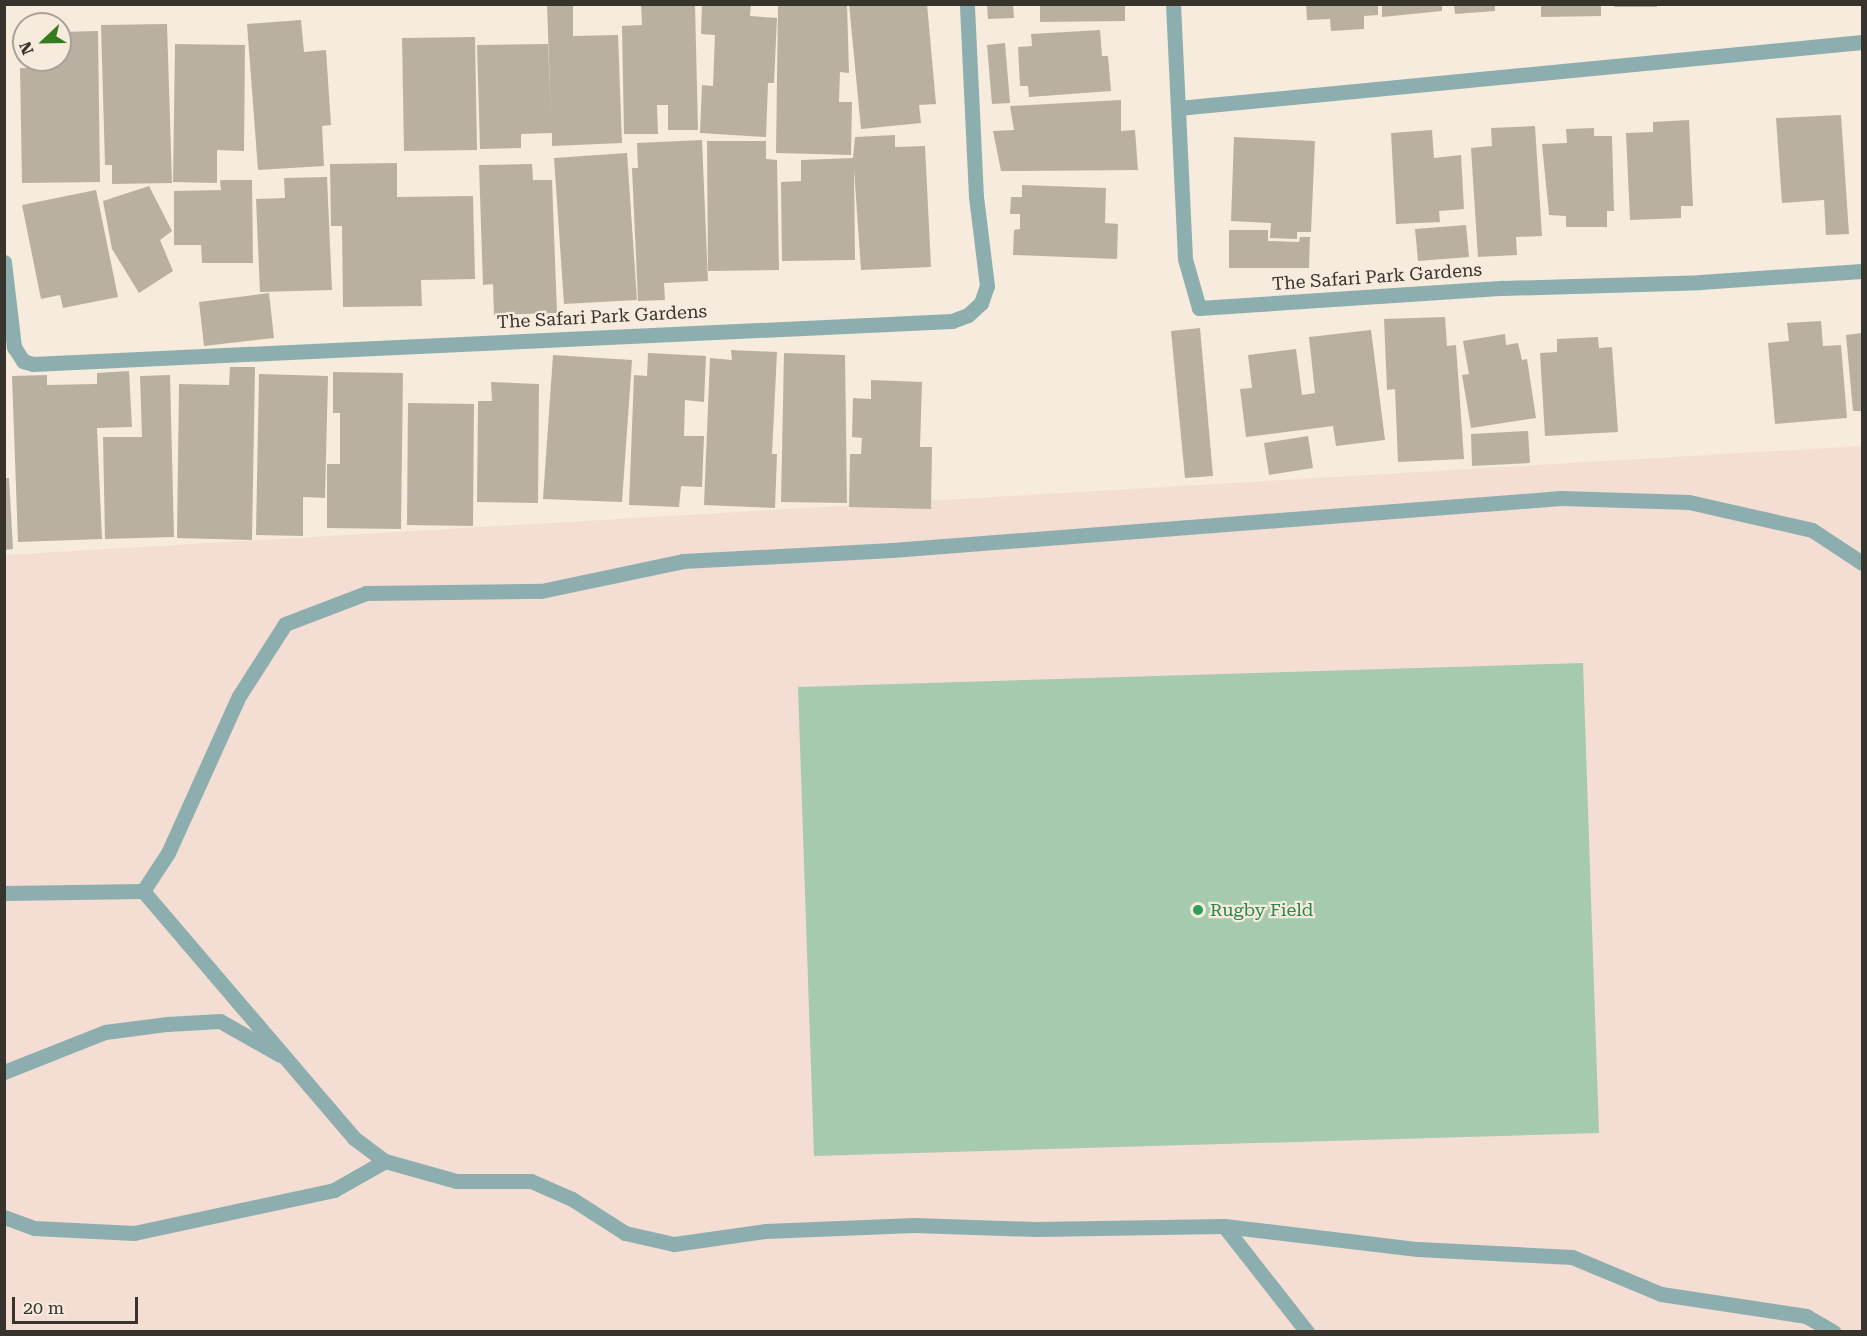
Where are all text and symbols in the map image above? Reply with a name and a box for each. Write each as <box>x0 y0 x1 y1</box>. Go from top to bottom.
north arrow <box>12 12 72 72</box>
text: N <box>16 39 38 57</box>
street label: The Safari Park Gardens <box>1271 259 1483 295</box>
street label: The Safari Park Gardens <box>496 301 708 333</box>
place label: Rugby Field <box>1210 899 1313 921</box>
marker: Rugby Field <box>1191 903 1205 917</box>
scale bar <box>15 1285 141 1323</box>
text: 20 m <box>23 1297 64 1318</box>

